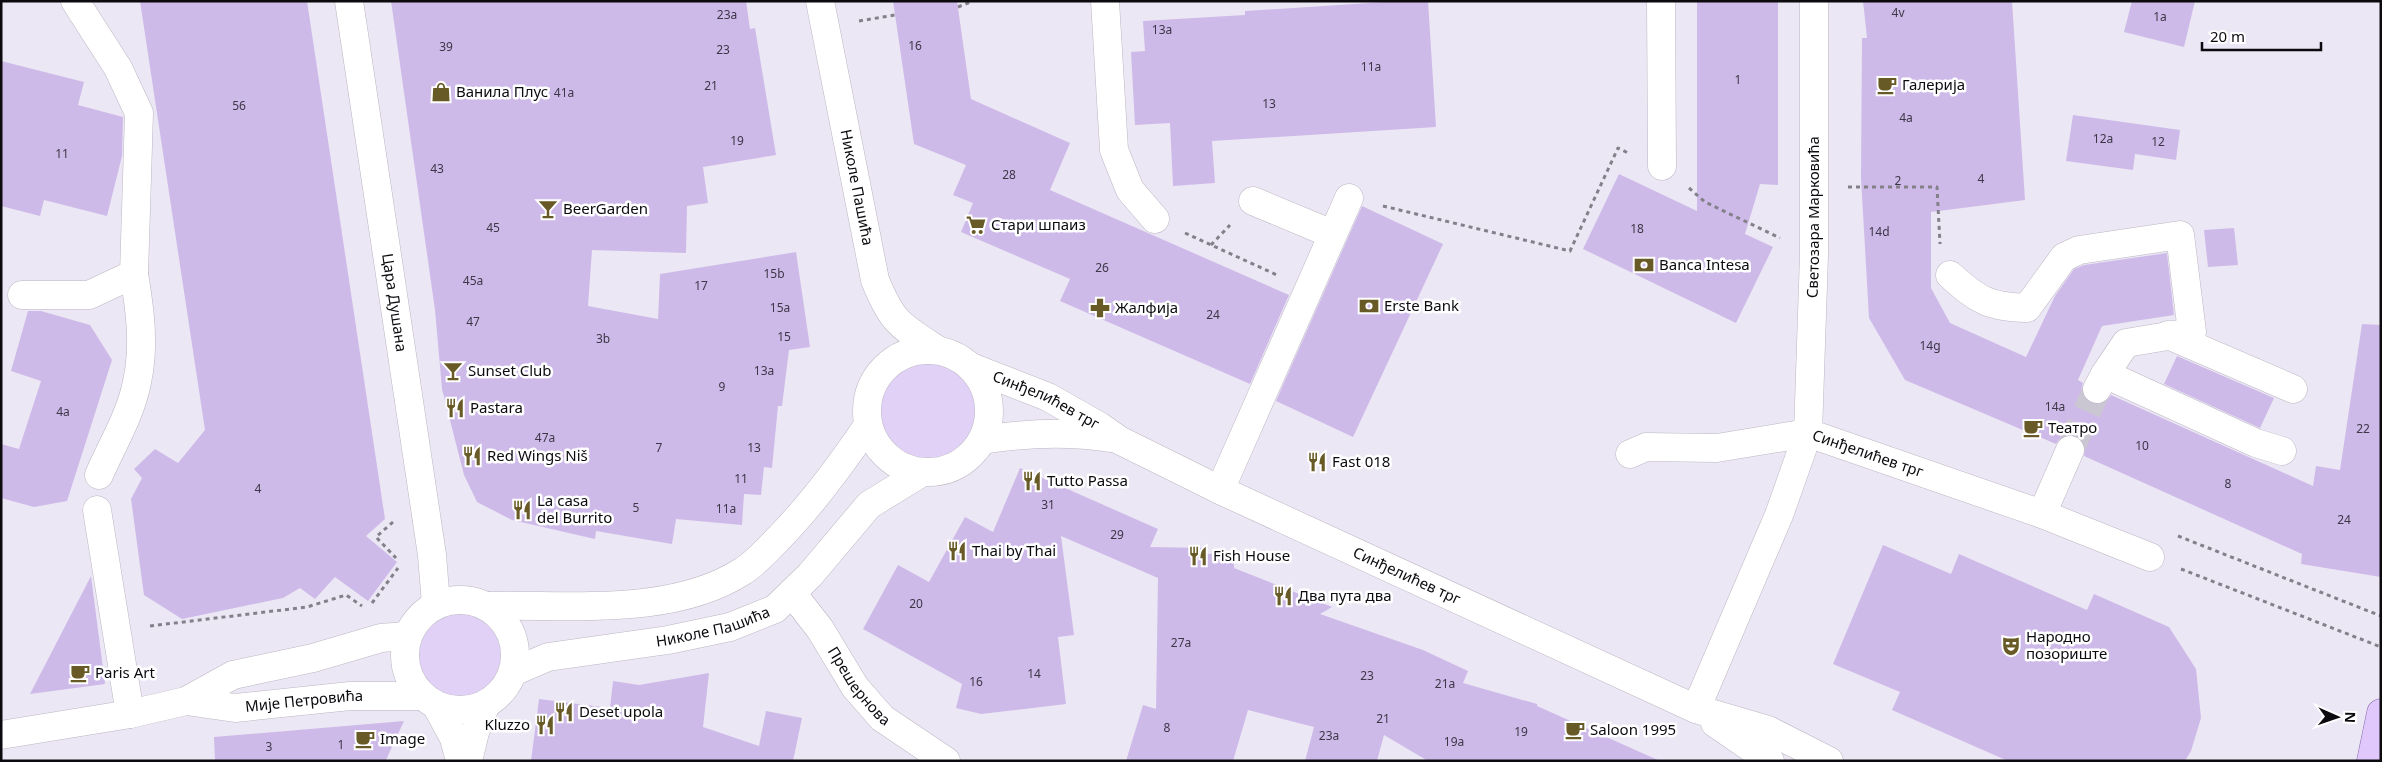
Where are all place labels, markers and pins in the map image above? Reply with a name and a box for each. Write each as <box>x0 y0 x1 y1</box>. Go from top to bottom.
cafe icon: Галерија <box>1876 74 1898 96</box>
place label: Галерија <box>1902 74 1965 94</box>
shop icon: Ванила Плус <box>430 81 452 103</box>
place label: Ванила Плус <box>456 81 548 101</box>
bar icon: BeerGarden <box>537 198 559 220</box>
place label: BeerGarden <box>563 198 648 218</box>
supermarket icon: Стари шпаиз <box>965 214 987 236</box>
place label: Стари шпаиз <box>991 214 1086 234</box>
bank icon: Banca Intesa <box>1633 254 1655 276</box>
place label: Banca Intesa <box>1659 254 1750 274</box>
bank icon: Erste Bank <box>1358 295 1380 317</box>
place label: Erste Bank <box>1384 295 1459 315</box>
pharmacy icon: Жалфија <box>1089 297 1111 319</box>
place label: Жалфија <box>1115 297 1178 317</box>
bar icon: Sunset Club <box>442 360 464 382</box>
place label: Sunset Club <box>468 360 552 380</box>
restaurant icon: Pastara <box>444 397 466 419</box>
place label: Pastara <box>470 397 523 417</box>
cafe icon: Театро <box>2022 417 2044 439</box>
place label: Театро <box>2048 417 2097 437</box>
restaurant icon: Red Wings Niš <box>461 445 483 467</box>
place label: Red Wings Niš <box>487 445 588 465</box>
restaurant icon: Fast 018 <box>1306 451 1328 473</box>
place label: Fast 018 <box>1332 451 1390 471</box>
restaurant icon: Tutto Passa <box>1021 470 1043 492</box>
place label: Tutto Passa <box>1047 470 1128 490</box>
place label: La casa del Burrito <box>537 490 612 527</box>
restaurant icon: La casa del Burrito <box>511 499 533 521</box>
restaurant icon: Thai by Thai <box>946 540 968 562</box>
place label: Thai by Thai <box>972 540 1056 560</box>
restaurant icon: Fish House <box>1187 545 1209 567</box>
place label: Fish House <box>1213 545 1290 565</box>
restaurant icon: Два пута два <box>1272 585 1294 607</box>
place label: Два пута два <box>1298 585 1391 605</box>
place label: Народно позориште <box>2026 626 2107 663</box>
theatre icon: Народно позориште <box>2000 635 2022 657</box>
cafe icon: Paris Art <box>69 662 91 684</box>
place label: Paris Art <box>95 662 155 682</box>
restaurant icon: Deset upola <box>553 701 575 723</box>
place label: Deset upola <box>579 701 663 721</box>
place label: Kluzzo <box>484 714 530 734</box>
restaurant icon: Kluzzo <box>534 714 556 736</box>
cafe icon: Saloon 1995 <box>1564 719 1586 741</box>
place label: Saloon 1995 <box>1590 719 1676 739</box>
cafe icon: Image <box>354 728 376 750</box>
place label: Image <box>380 728 425 748</box>

